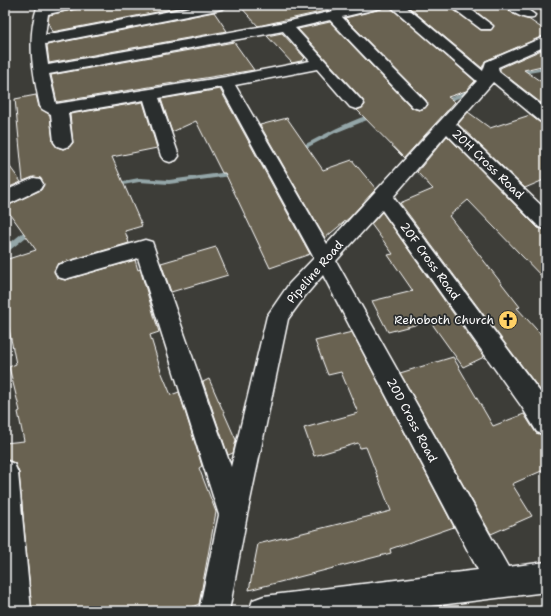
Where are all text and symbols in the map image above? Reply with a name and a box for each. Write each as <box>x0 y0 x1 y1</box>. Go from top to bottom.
street label: 20H Cross Road <box>449 126 528 203</box>
street label: 20F Cross Road <box>396 219 464 303</box>
street label: Pipeline Road <box>283 237 347 307</box>
church icon: Rehoboth Church <box>497 309 519 331</box>
place label: Rehoboth Church <box>394 312 494 328</box>
street label: 20D Cross Road <box>383 375 441 465</box>

